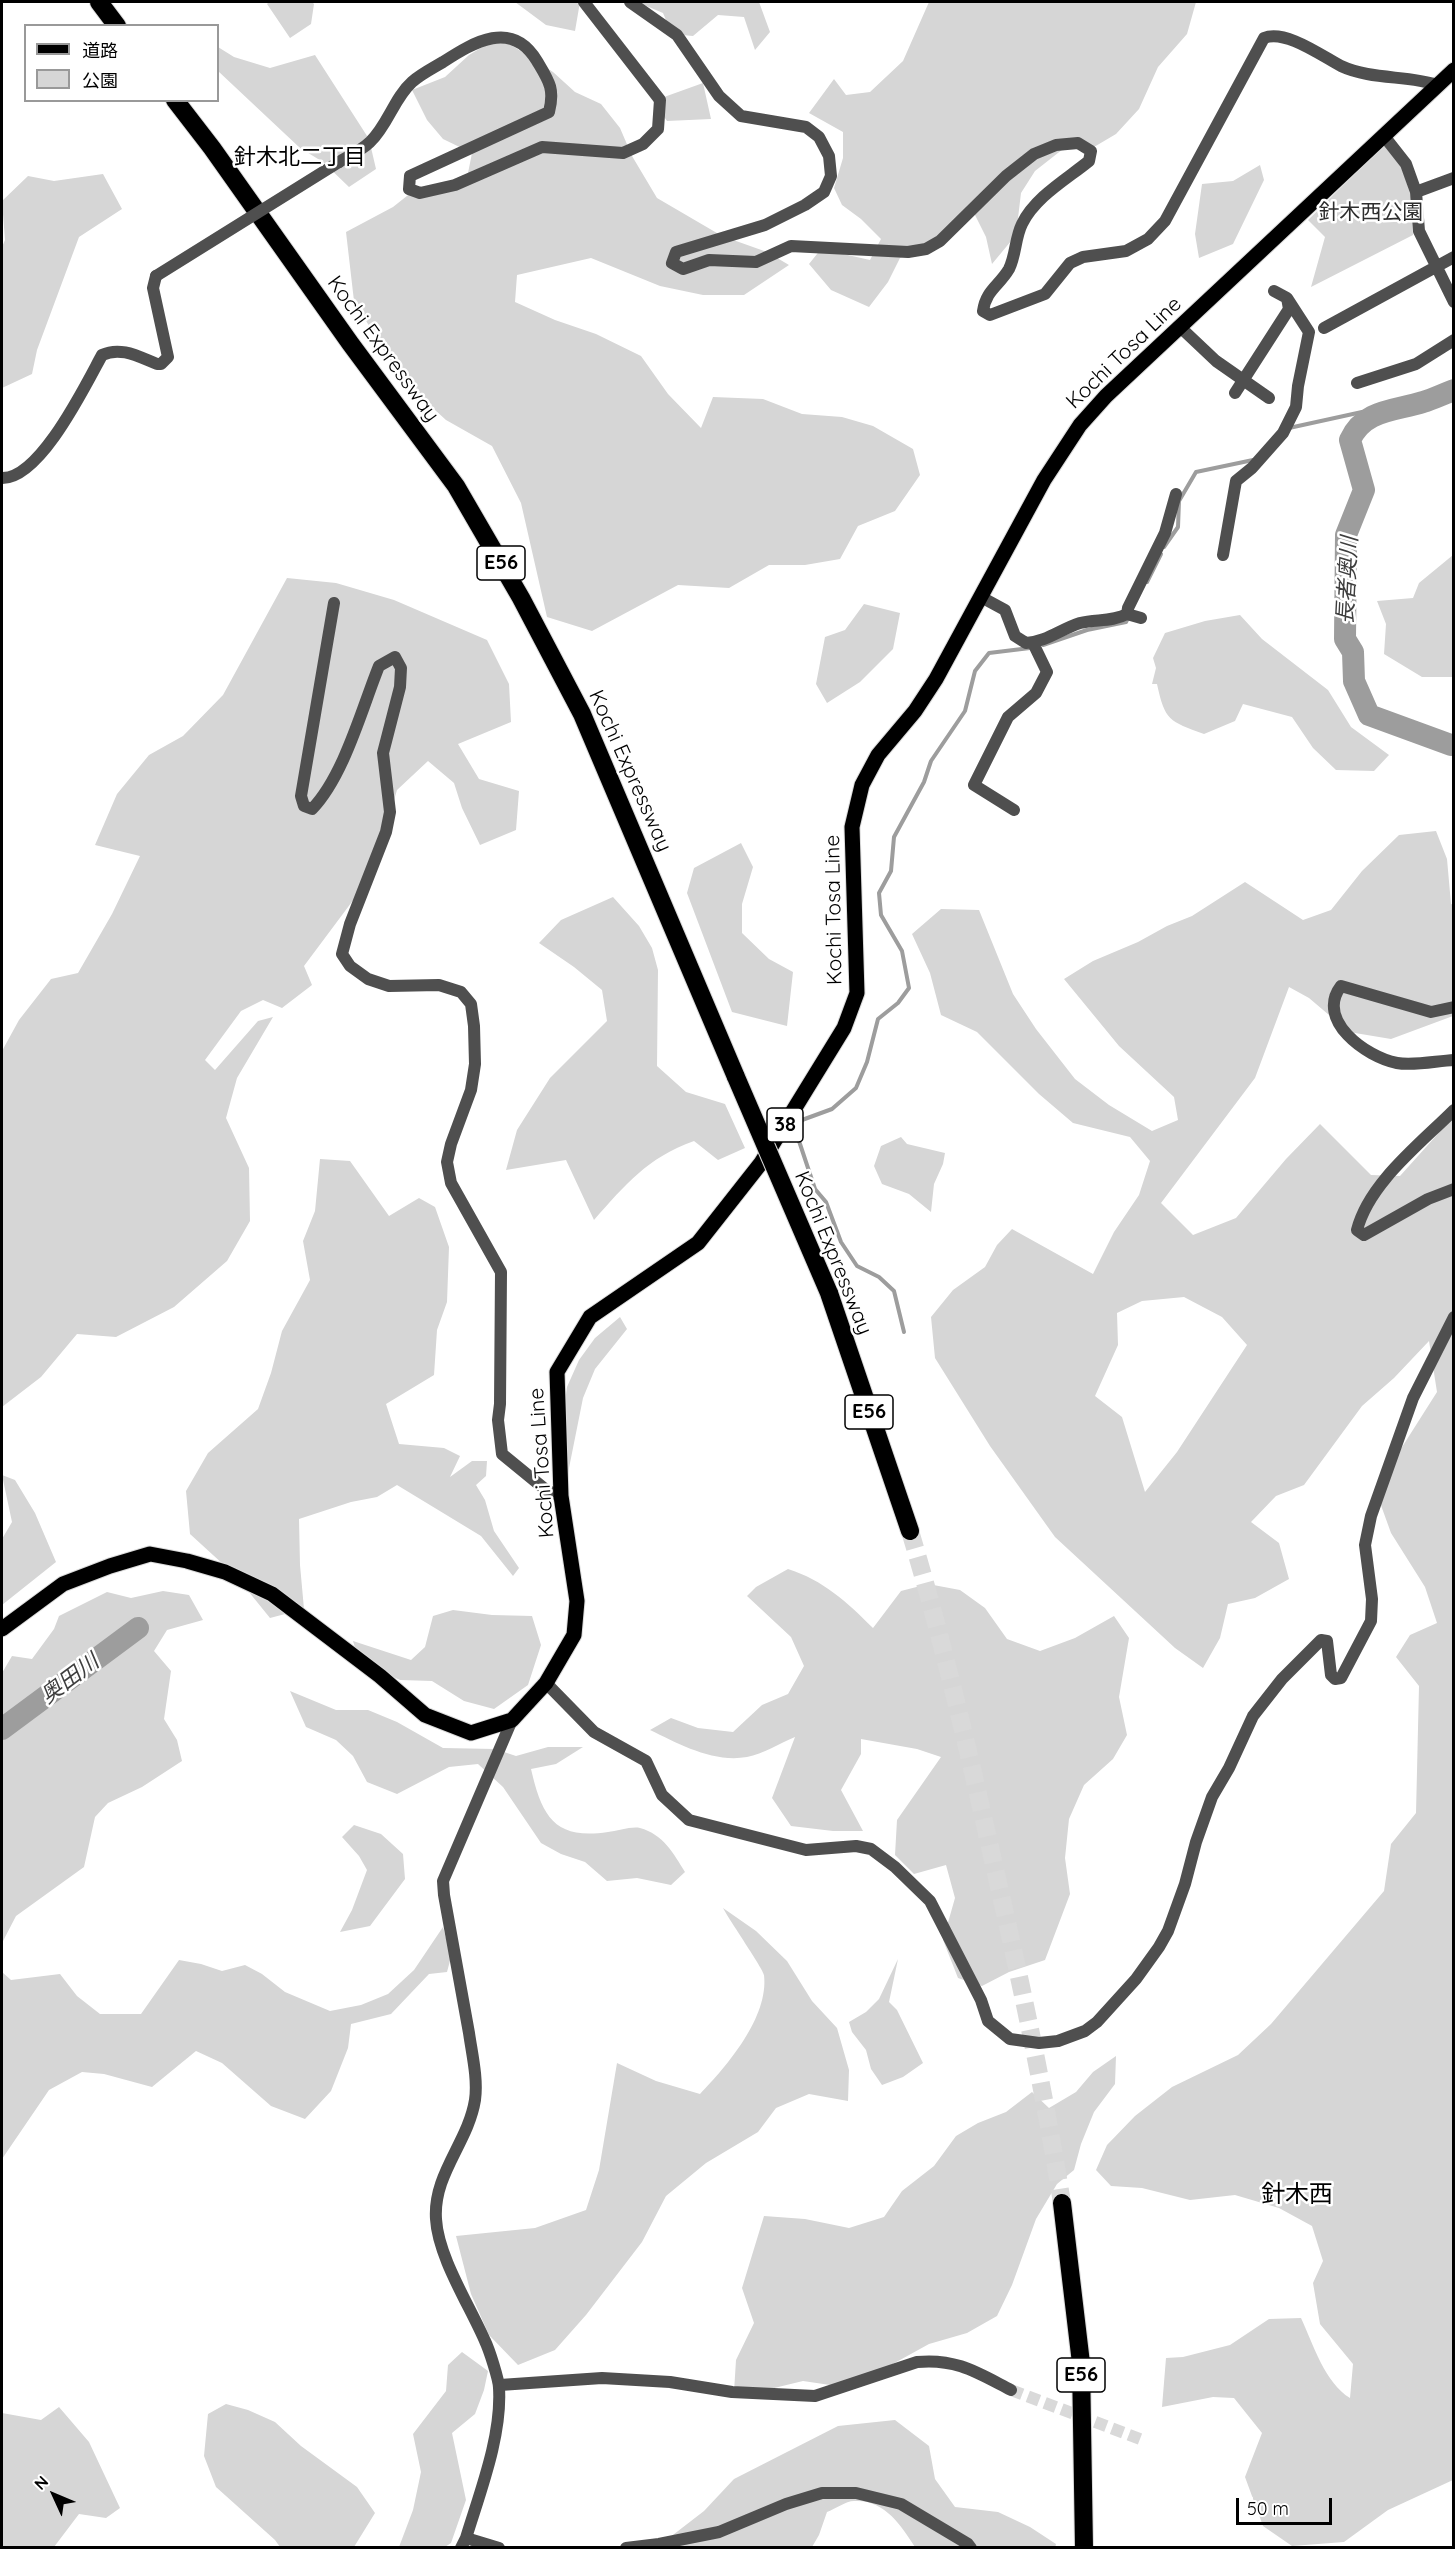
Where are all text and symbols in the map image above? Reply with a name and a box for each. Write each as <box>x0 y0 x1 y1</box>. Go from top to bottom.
legend <box>24 24 219 102</box>
text: 道路 <box>82 39 118 62</box>
text: 公園 <box>82 69 118 92</box>
district label: 針木北二丁目 <box>234 144 366 170</box>
park label: 針木西公園 <box>1319 200 1423 226</box>
street label: Kochi Expressway <box>322 271 444 427</box>
street label: Kochi Tosa Line <box>1061 292 1187 414</box>
water label: 長者奥川 <box>1333 535 1363 625</box>
road number: E56 <box>477 546 525 580</box>
street label: Kochi Expressway <box>583 686 677 856</box>
street label: Kochi Tosa Line <box>820 835 848 985</box>
road number: 38 <box>767 1108 803 1142</box>
street label: Kochi Expressway <box>789 1168 877 1338</box>
street label: Kochi Tosa Line <box>524 1387 560 1539</box>
road number: E56 <box>845 1395 893 1429</box>
water label: 奥田川 <box>36 1649 104 1709</box>
district label: 針木西 <box>1261 2181 1333 2209</box>
road number: E56 <box>1057 2358 1105 2392</box>
north arrow <box>24 2465 84 2525</box>
text: N <box>30 2471 52 2494</box>
scale bar <box>1239 2486 1335 2524</box>
text: 50 m <box>1247 2497 1289 2520</box>

